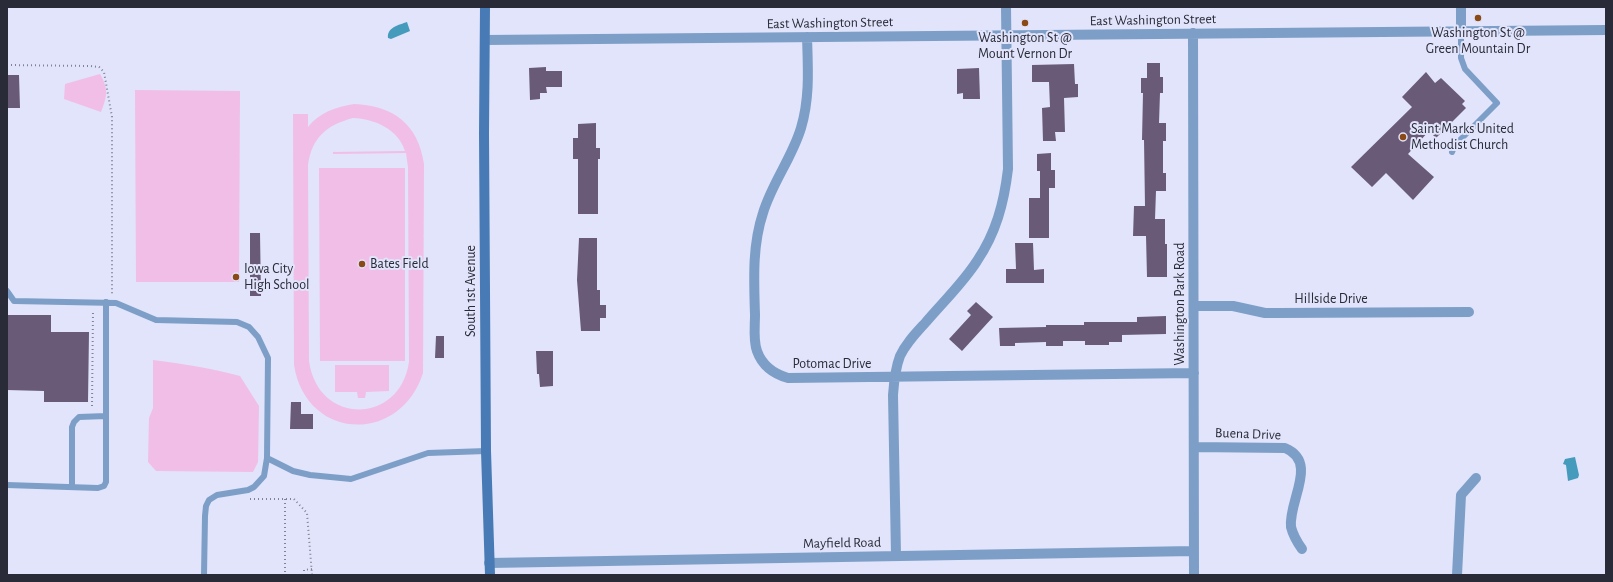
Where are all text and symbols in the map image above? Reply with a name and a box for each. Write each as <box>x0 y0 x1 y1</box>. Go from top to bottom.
street label: East Washington Street <box>1090 10 1216 30</box>
street label: East Washington Street <box>767 13 893 33</box>
marker: Washington St @ Green Mountain Dr <box>1473 13 1483 23</box>
marker: Washington St @ Mount Vernon Dr <box>1020 18 1030 28</box>
place label: Washington St @ Green Mountain Dr <box>1426 25 1530 58</box>
place label: Washington St @ Mount Vernon Dr <box>978 30 1072 62</box>
place label: Saint Marks United Methodist Church <box>1411 121 1514 154</box>
marker: Saint Marks United Methodist Church <box>1398 132 1408 142</box>
street label: Washington Park Road <box>1172 243 1188 365</box>
street label: South 1st Avenue <box>463 245 479 337</box>
place label: Bates Field <box>370 256 429 272</box>
marker: Bates Field <box>357 259 367 269</box>
place label: Iowa City High School <box>244 261 310 294</box>
marker: Iowa City High School <box>231 272 241 282</box>
street label: Hillside Drive <box>1294 291 1368 307</box>
street label: Potomac Drive <box>792 356 872 372</box>
street label: Buena Drive <box>1215 424 1281 444</box>
street label: Mayfield Road <box>803 534 881 552</box>

